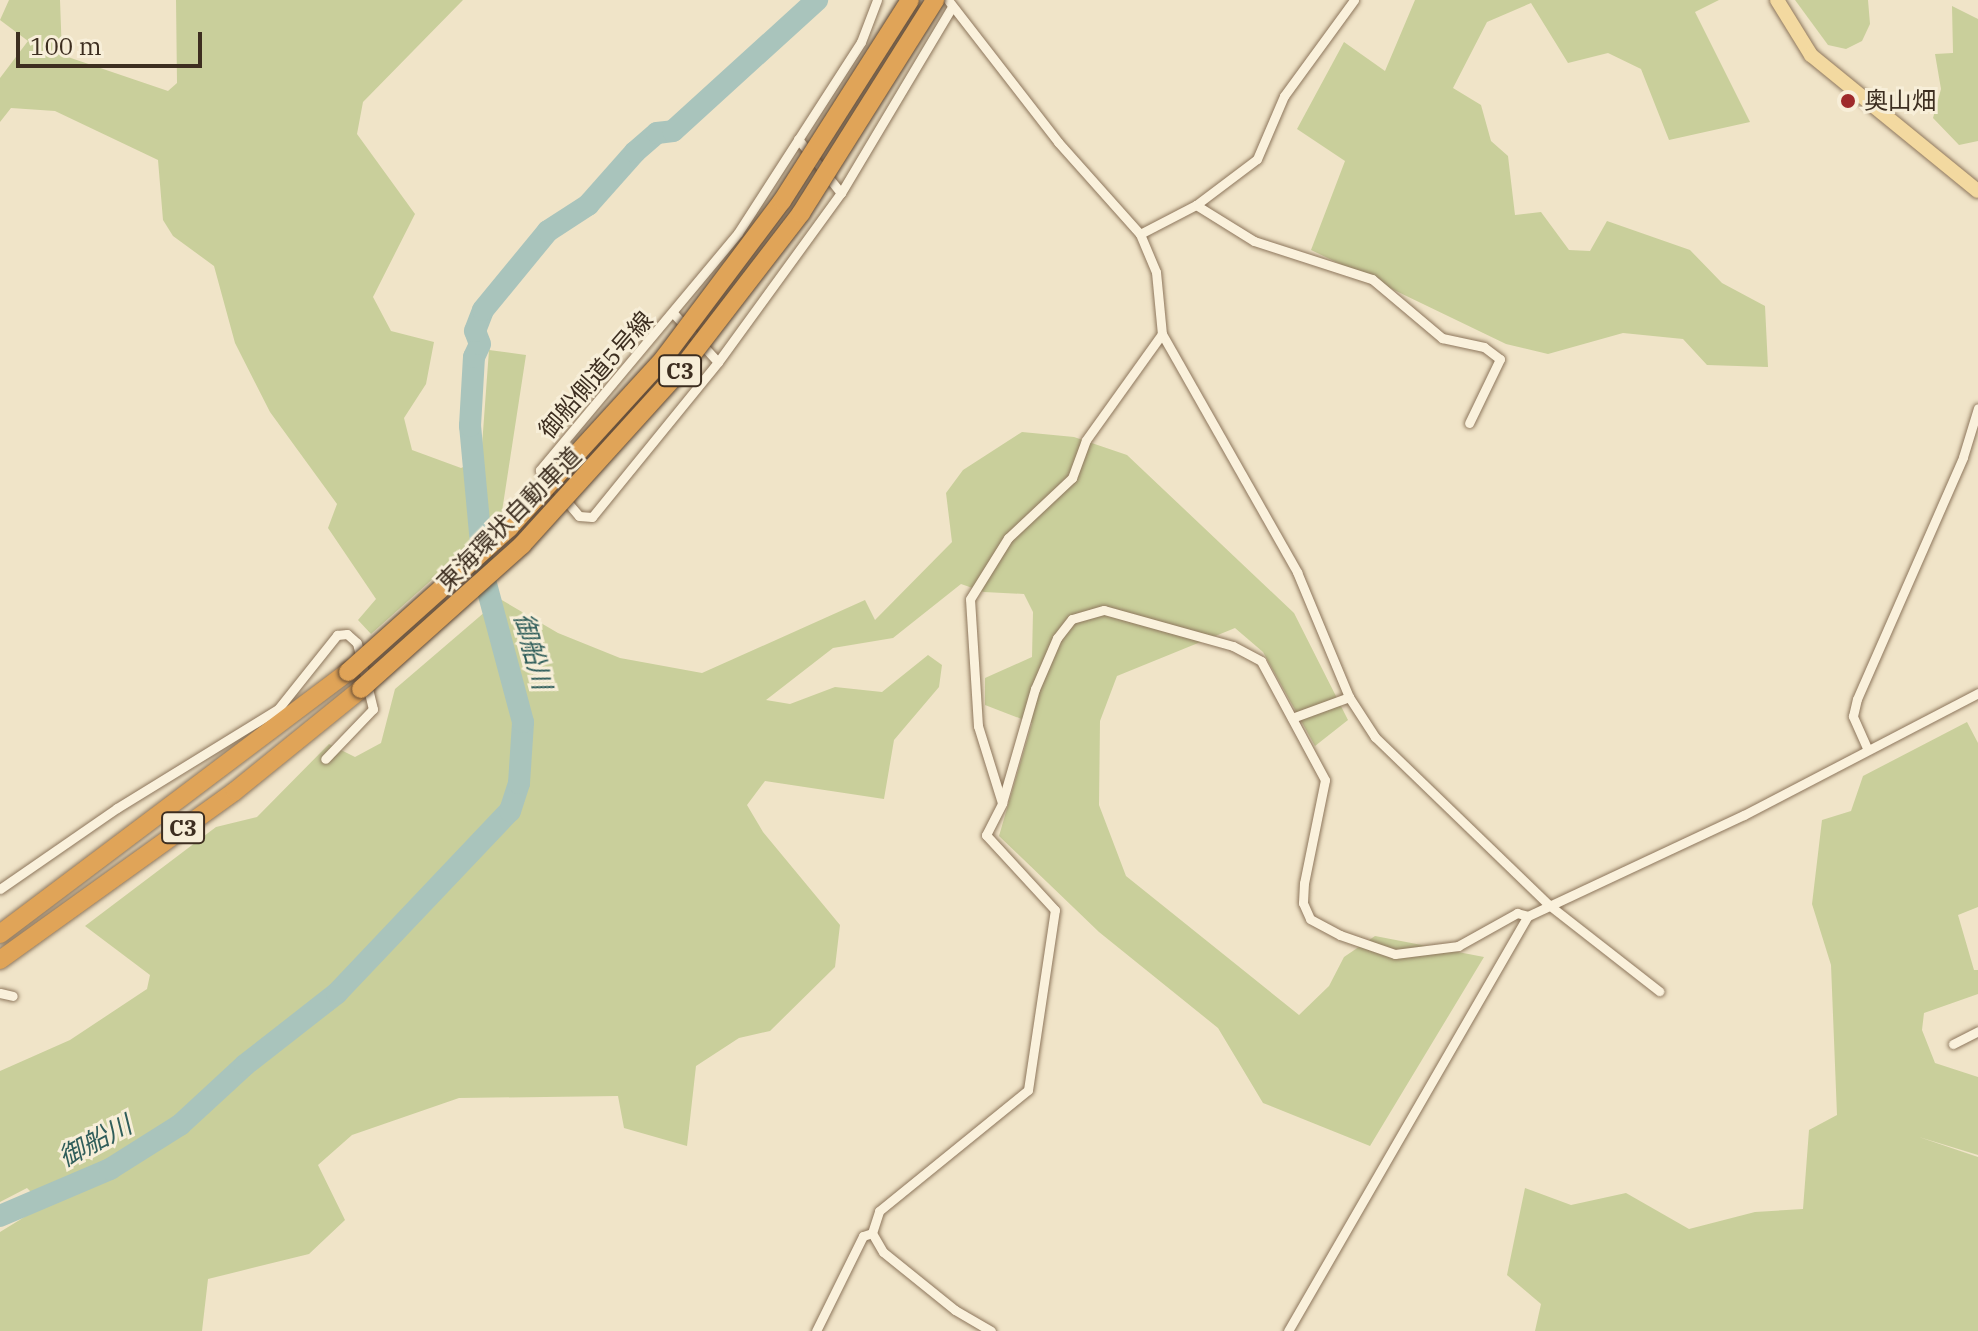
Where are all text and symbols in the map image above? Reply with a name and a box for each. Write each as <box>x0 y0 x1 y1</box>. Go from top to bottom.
scale bar <box>20 16 206 66</box>
text: 100 m <box>30 30 102 62</box>
place label: 奥山畑 <box>1864 87 1936 115</box>
marker: 奥山畑 <box>1839 92 1857 110</box>
street label: 御船側道5号線 <box>533 306 659 444</box>
road number: C3 <box>658 353 702 389</box>
street label: 東海環状自動車道 <box>431 441 587 597</box>
water label: 御船川 <box>508 609 558 693</box>
road number: C3 <box>161 810 205 846</box>
water label: 御船川 <box>53 1109 137 1173</box>

